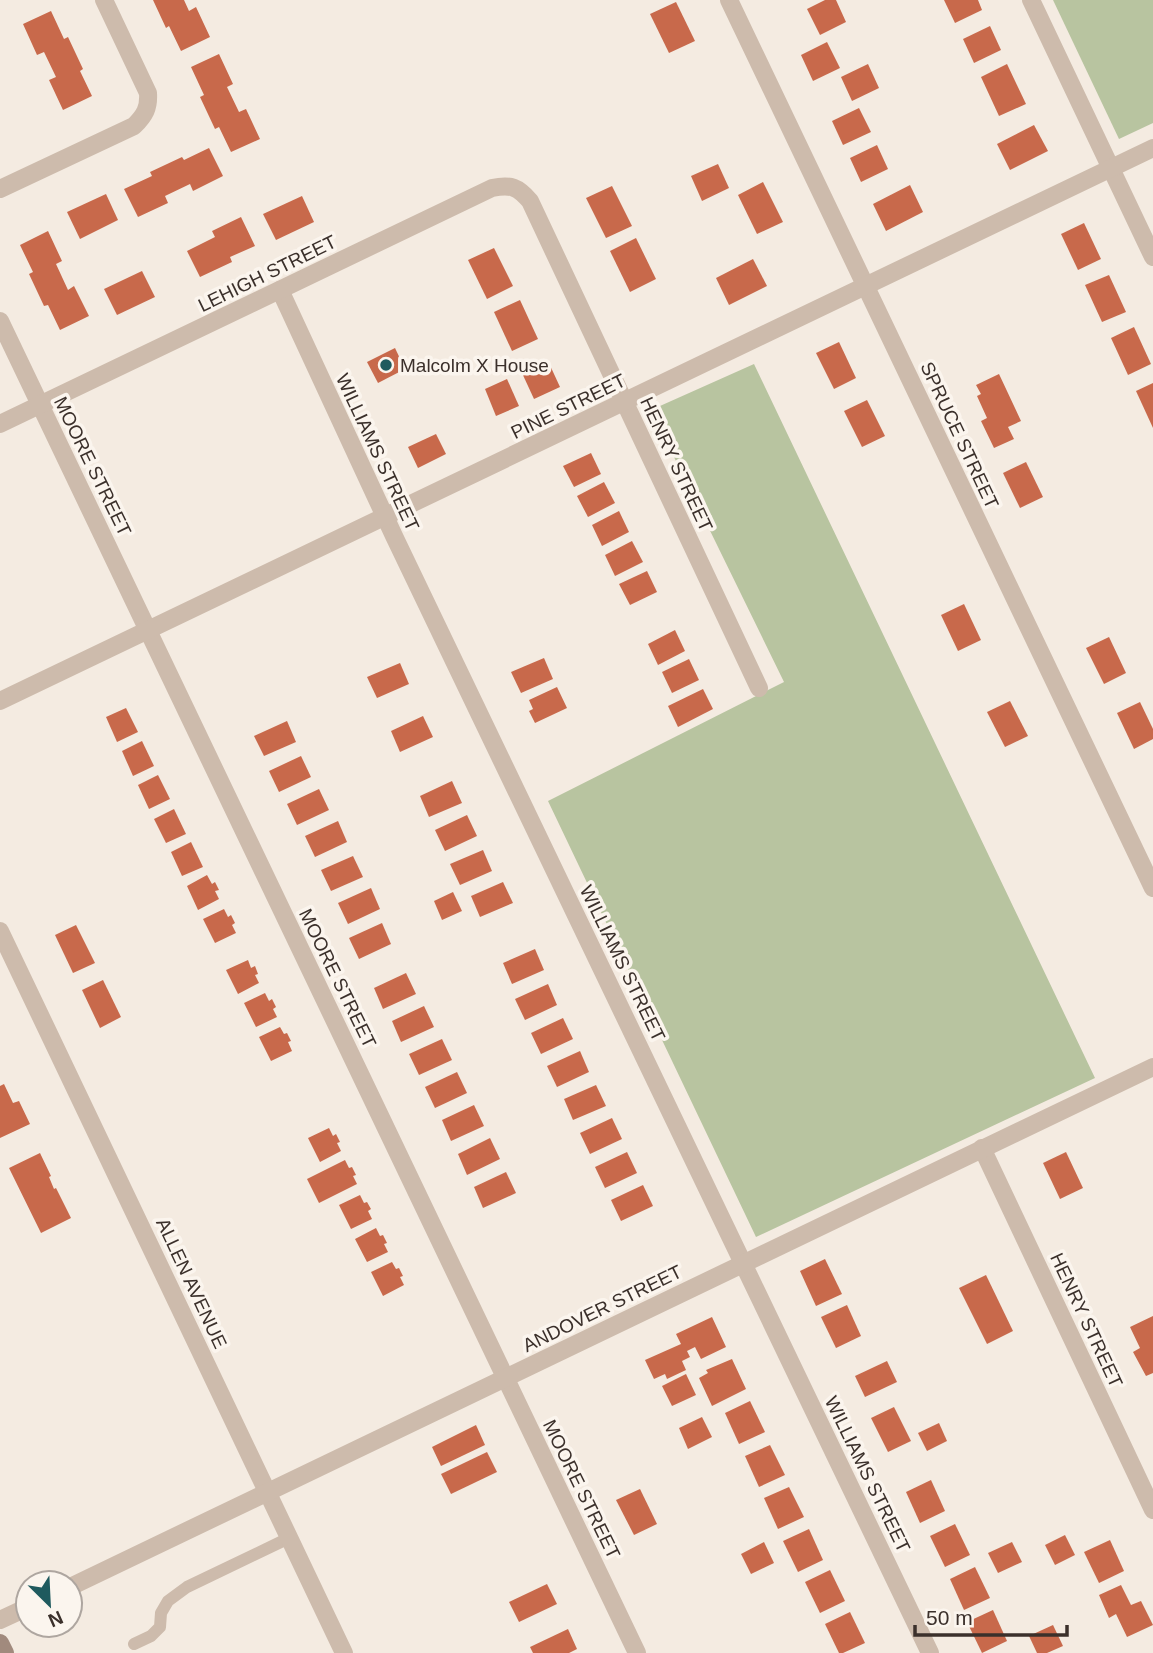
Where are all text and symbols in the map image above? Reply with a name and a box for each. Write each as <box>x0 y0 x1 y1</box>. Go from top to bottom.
street label: LEHIGH STREET <box>195 231 340 316</box>
place label: Malcolm X House <box>400 355 549 376</box>
marker: Malcolm X House <box>378 357 394 373</box>
street label: SPRUCE STREET <box>916 359 1003 512</box>
street label: WILLIAMS STREET <box>332 370 423 535</box>
street label: PINE STREET <box>508 370 629 443</box>
street label: MOORE STREET <box>50 393 135 539</box>
street label: HENRY STREET <box>636 394 717 535</box>
street label: WILLIAMS STREET <box>576 882 670 1045</box>
street label: MOORE STREET <box>295 905 380 1051</box>
street label: ALLEN AVENUE <box>152 1215 231 1352</box>
street label: HENRY STREET <box>1046 1250 1127 1391</box>
street label: ANDOVER STREET <box>519 1261 685 1356</box>
street label: WILLIAMS STREET <box>821 1393 915 1556</box>
street label: MOORE STREET <box>539 1416 624 1562</box>
north arrow <box>14 1569 84 1639</box>
scale bar <box>915 1594 1067 1638</box>
text: 50 m <box>926 1606 973 1629</box>
text: N <box>45 1607 66 1631</box>

